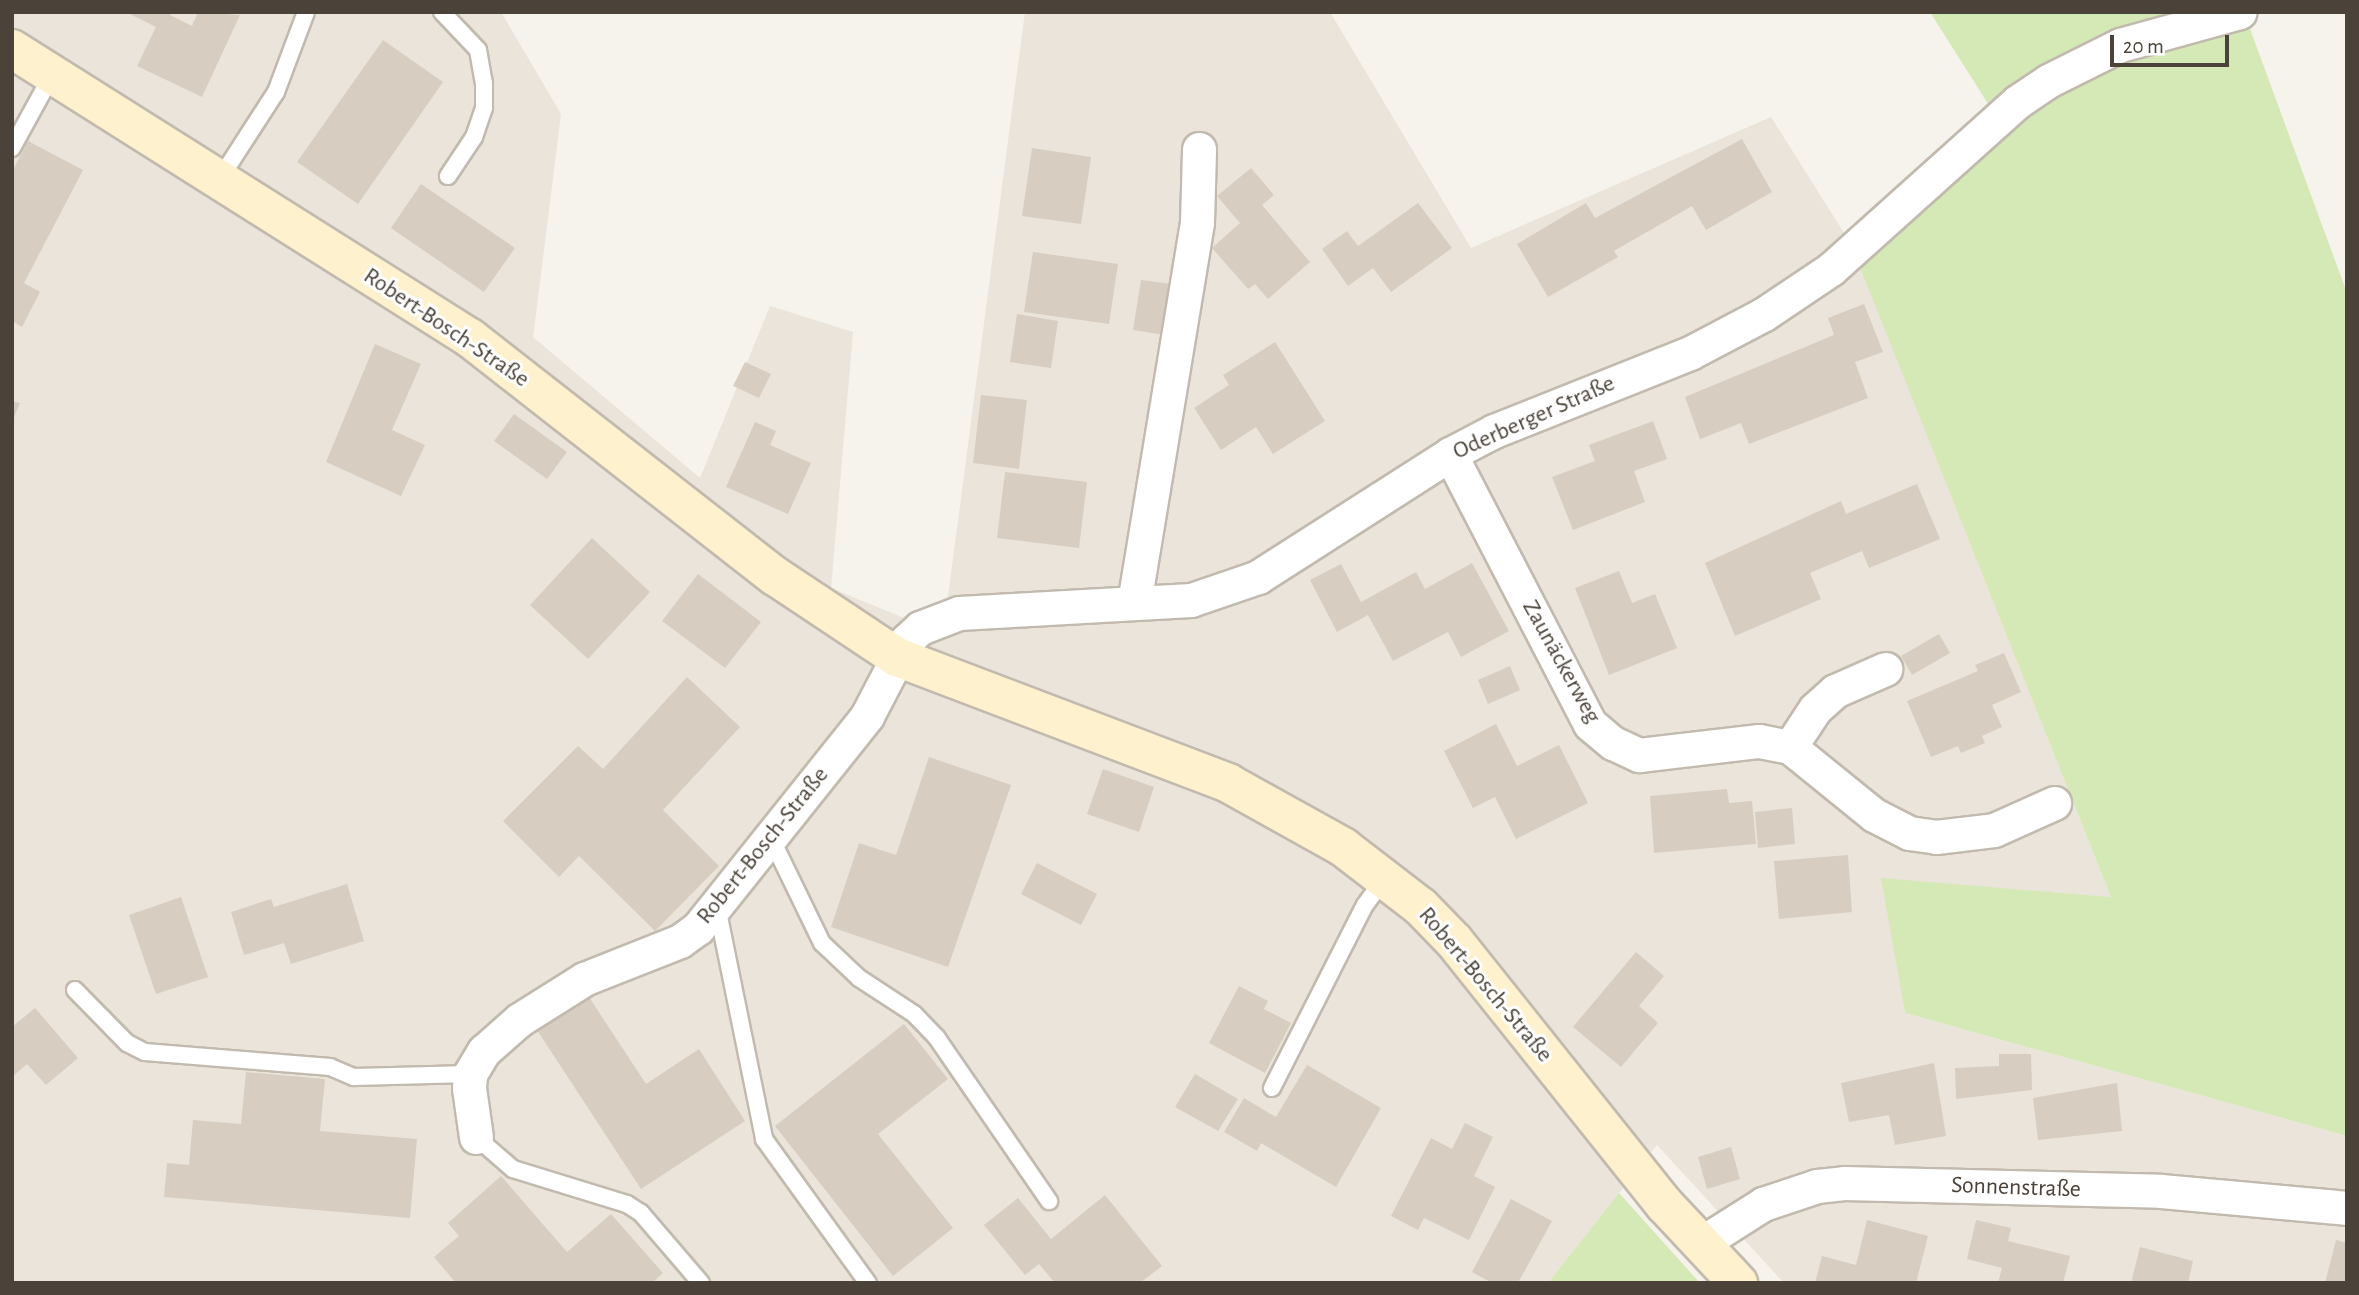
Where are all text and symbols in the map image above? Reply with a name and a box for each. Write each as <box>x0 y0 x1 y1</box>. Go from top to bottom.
scale bar <box>2114 21 2233 65</box>
text: 20 m <box>2123 36 2164 57</box>
street label: Robert-Bosch-Straße <box>358 262 534 394</box>
street label: Oderberger Straße <box>1449 369 1619 467</box>
street label: Zaunäckerweg <box>1515 595 1607 729</box>
street label: Robert-Bosch-Straße <box>691 762 835 930</box>
street label: Robert-Bosch-Straße <box>1412 902 1558 1068</box>
street label: Sonnenstraße <box>1951 1171 2081 1205</box>

